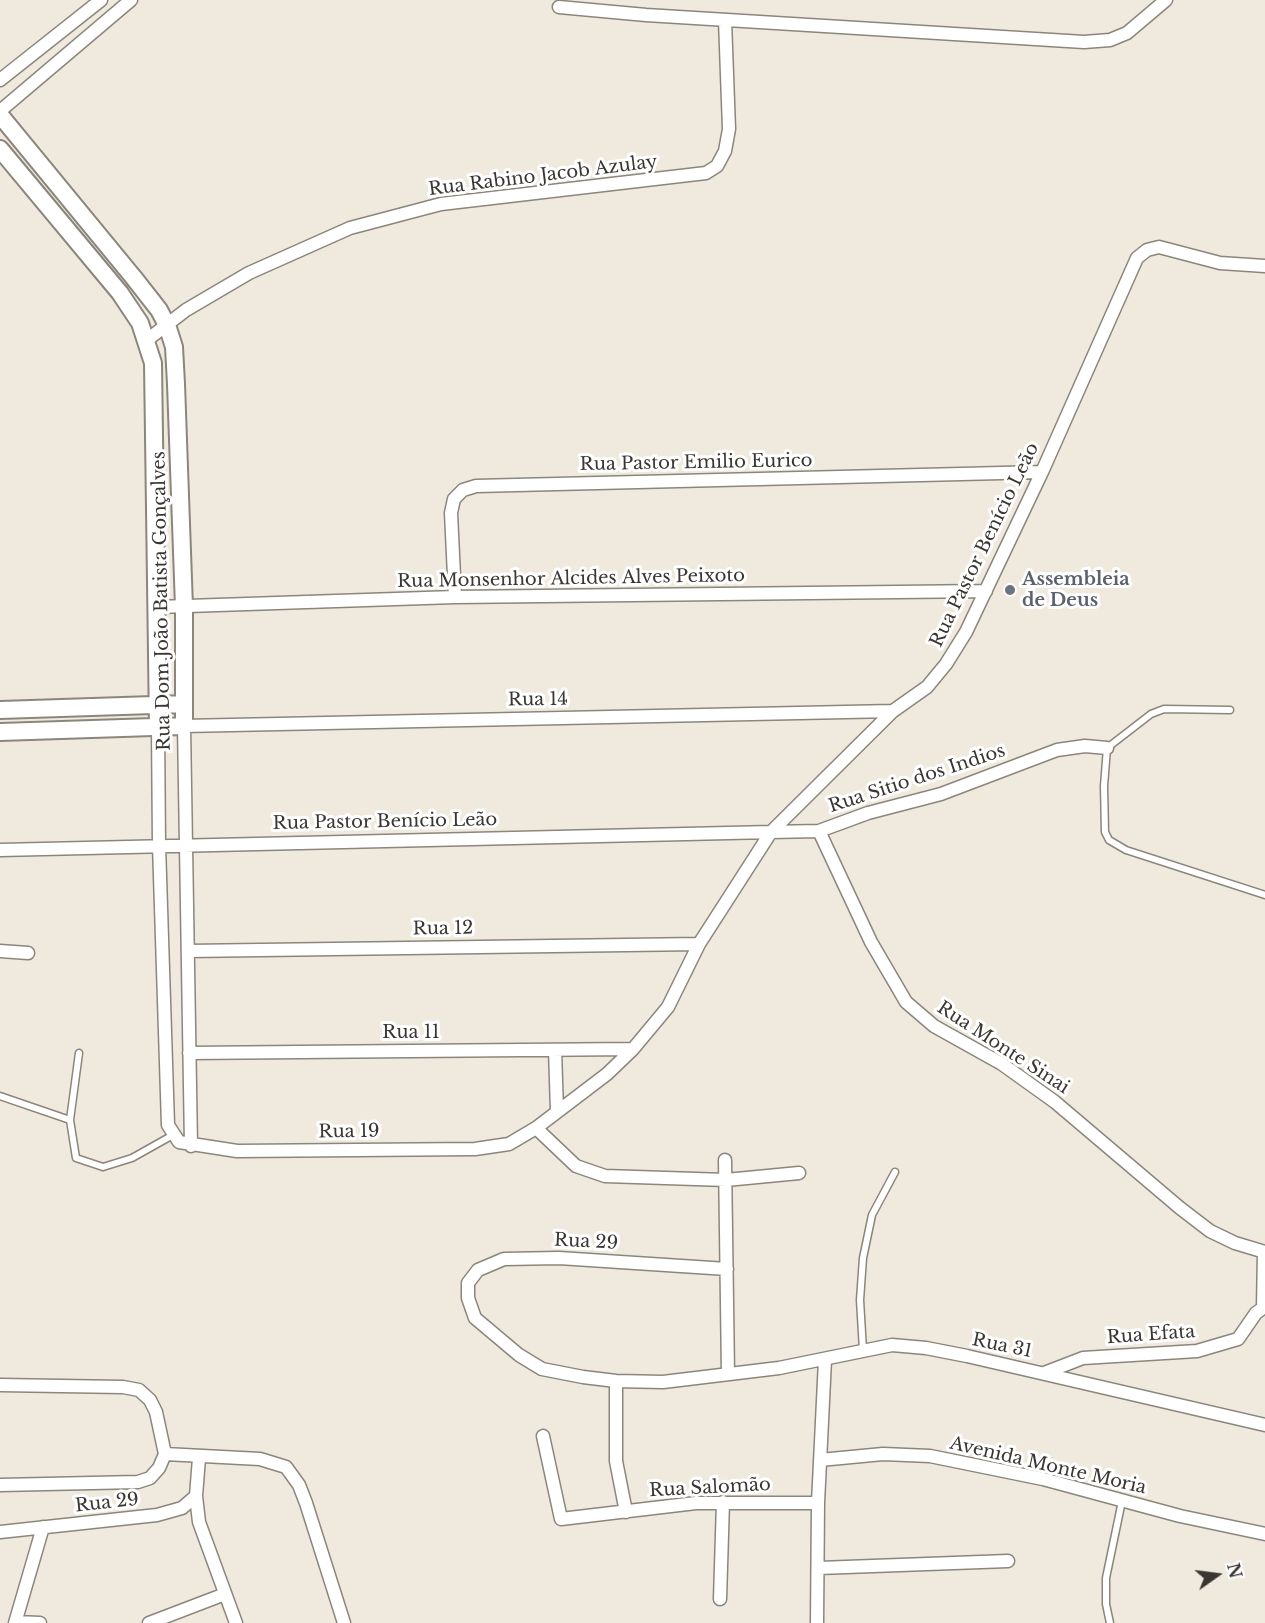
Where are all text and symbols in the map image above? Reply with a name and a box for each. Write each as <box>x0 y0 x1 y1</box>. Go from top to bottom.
street label: Rua Rabino Jacob Azulay <box>427 151 659 201</box>
street label: Rua Pastor Benício Leão <box>926 439 1044 651</box>
street label: Rua Pastor Emilio Eurico <box>579 450 813 476</box>
street label: Rua Dom João Batista Gonçalves <box>149 451 175 751</box>
street label: Rua Monsenhor Alcides Alves Peixoto <box>397 565 745 593</box>
place label: Assembleia de Deus <box>1022 569 1130 612</box>
marker: Assembleia de Deus <box>1003 583 1017 597</box>
street label: Rua 14 <box>508 689 568 711</box>
street label: Rua Sitio dos Indios <box>826 740 1008 818</box>
street label: Rua Pastor Benício Leão <box>273 809 497 835</box>
street label: Rua 12 <box>413 918 473 940</box>
street label: Rua Monte Sinai <box>933 997 1073 1099</box>
street label: Rua 11 <box>382 1022 440 1044</box>
street label: Rua 19 <box>318 1121 380 1143</box>
street label: Rua 29 <box>553 1230 619 1254</box>
street label: Rua Efata <box>1106 1321 1196 1349</box>
street label: Rua 31 <box>970 1329 1034 1363</box>
street label: Avenida Monte Moria <box>948 1433 1148 1499</box>
street label: Rua Salomão <box>649 1474 771 1502</box>
street label: Rua 29 <box>74 1489 140 1517</box>
north arrow <box>1187 1545 1247 1605</box>
text: N <box>1223 1561 1246 1580</box>

